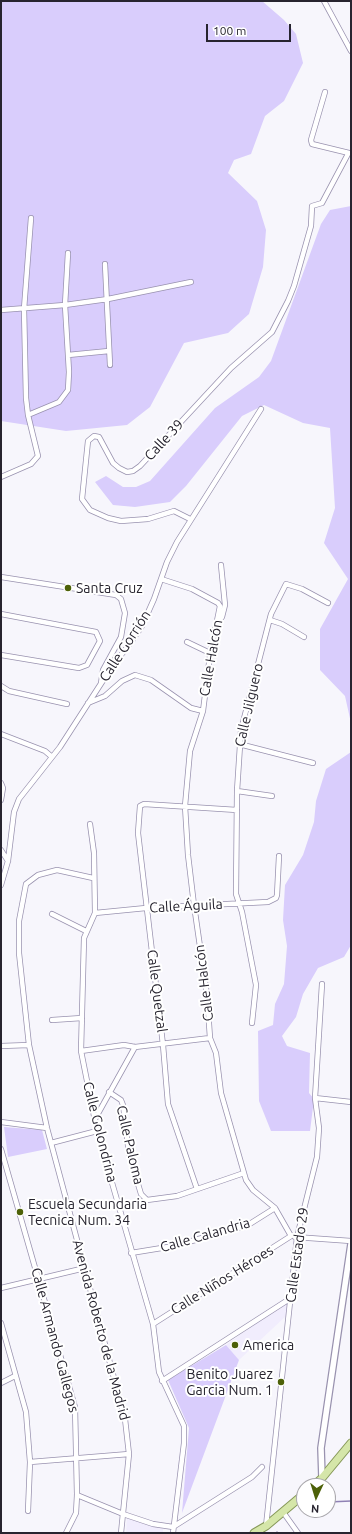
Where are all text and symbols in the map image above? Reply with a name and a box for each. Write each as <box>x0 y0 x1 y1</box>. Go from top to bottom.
scale bar <box>208 16 293 42</box>
text: 100 m <box>213 24 246 37</box>
street label: Calle 39 <box>141 416 187 464</box>
place label: Santa Cruz <box>76 580 143 596</box>
marker: Santa Cruz <box>63 583 73 593</box>
street label: Calle Gorrión <box>96 607 154 685</box>
street label: Calle Halcón <box>196 618 226 698</box>
street label: Calle Jilguero <box>231 662 267 748</box>
street label: Calle Águila <box>149 896 223 916</box>
street label: Calle Halcón <box>191 944 217 1022</box>
street label: Calle Quetzal <box>144 949 170 1033</box>
street label: Calle Golondrina <box>79 1080 121 1184</box>
street label: Calle Paloma <box>113 1104 147 1186</box>
place label: Escuela Secundaria Tecnica Num. 34 <box>28 1196 147 1228</box>
street label: Calle Estado 29 <box>282 1206 312 1304</box>
marker: Escuela Secundaria Tecnica Num. 34 <box>15 1207 25 1217</box>
street label: Calle Calandria <box>158 1214 252 1256</box>
street label: Avenida Roberto de la Madrid <box>69 1238 133 1422</box>
street label: Calle Niños Héroes <box>168 1242 276 1318</box>
street label: Calle Armando Gallegos <box>28 1266 82 1414</box>
place label: America <box>243 1337 294 1353</box>
marker: America <box>230 1340 240 1350</box>
place label: Benito Juarez Garcia Num. 1 <box>186 1366 273 1398</box>
marker: Benito Juarez Garcia Num. 1 <box>276 1377 286 1387</box>
north arrow <box>296 1478 336 1518</box>
text: N <box>311 1503 320 1515</box>

